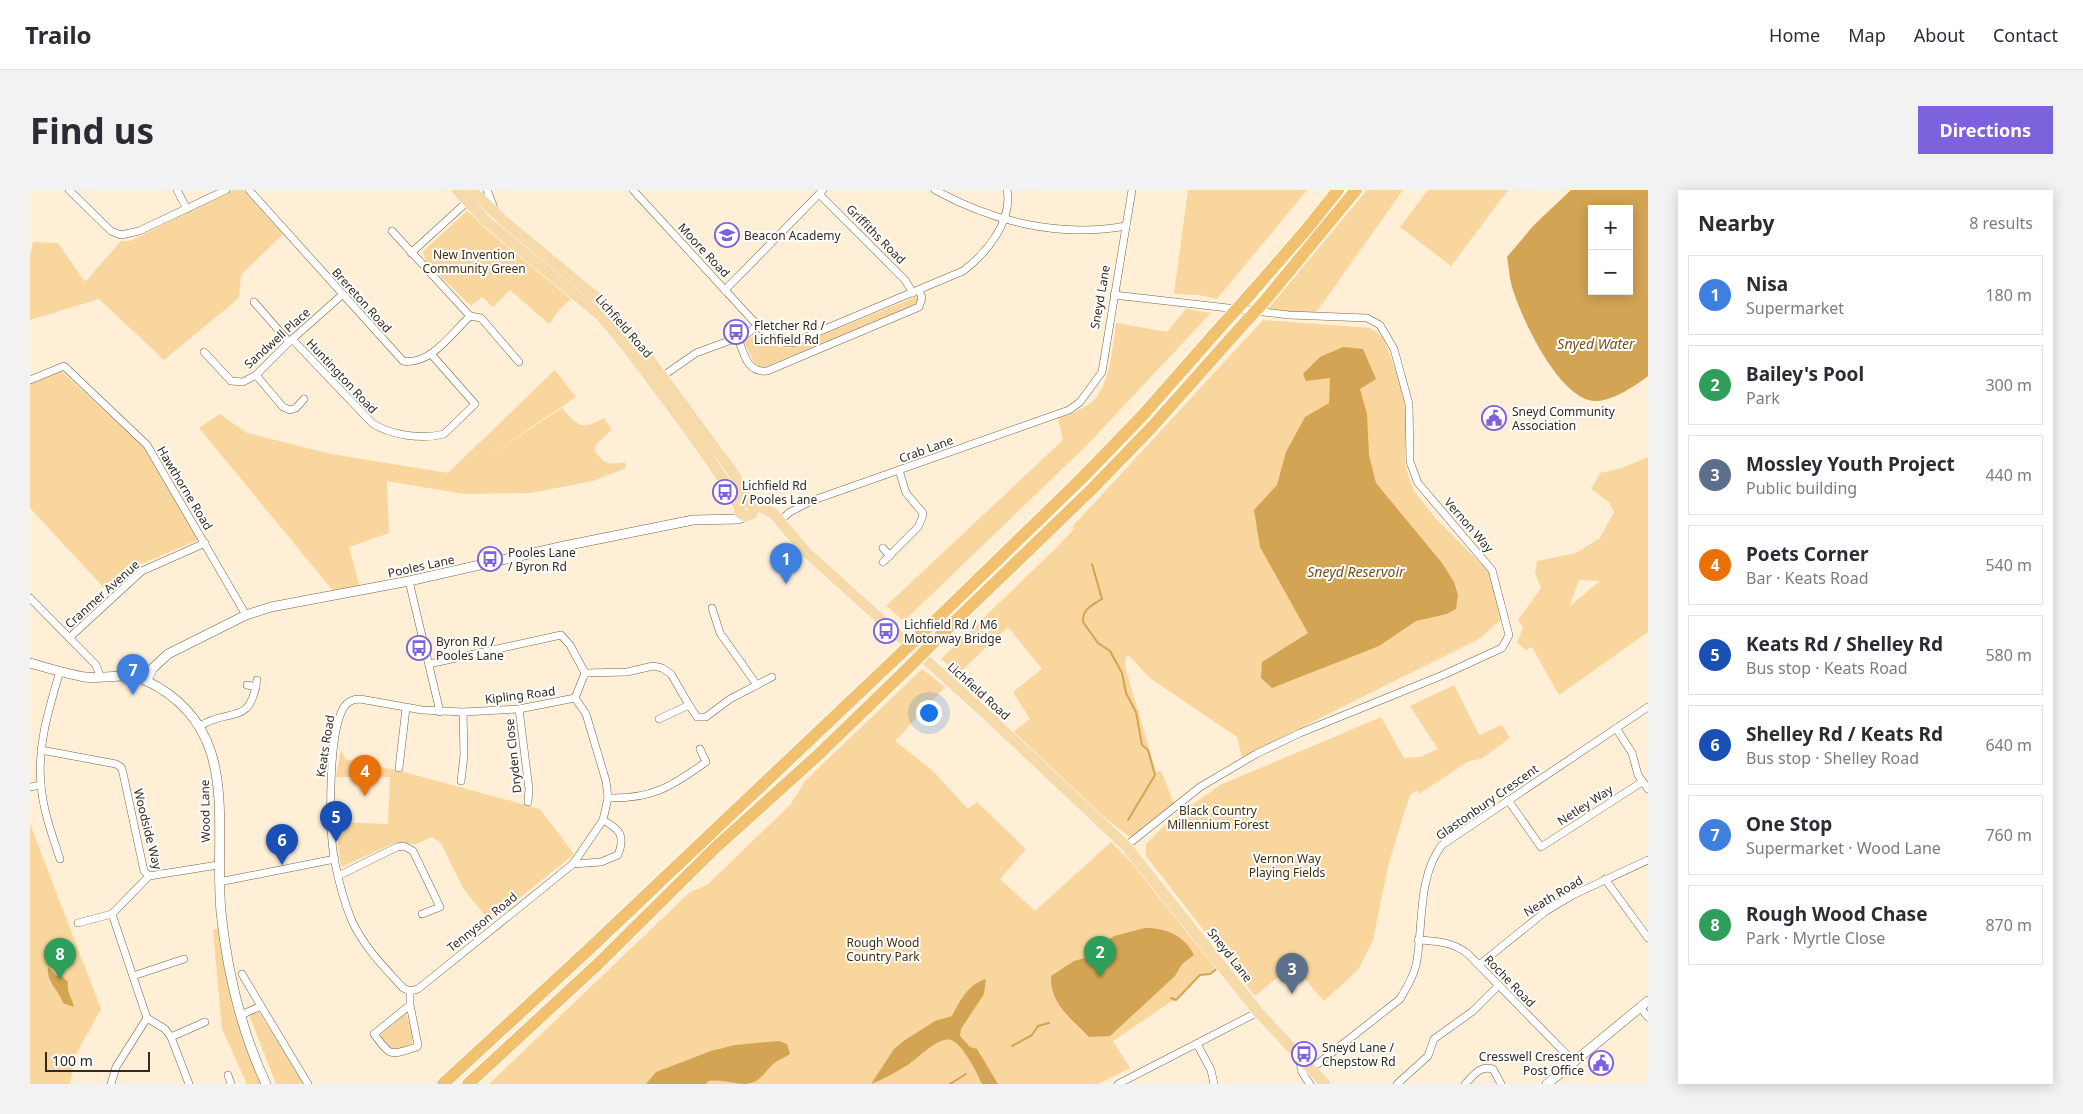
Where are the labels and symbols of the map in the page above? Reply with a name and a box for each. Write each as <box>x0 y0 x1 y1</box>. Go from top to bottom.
street label: Griffiths Road <box>843 201 909 267</box>
street label: Moore Road <box>674 219 734 281</box>
school or university icon: Beacon Academy <box>714 222 740 248</box>
place label: Beacon Academy <box>744 227 841 244</box>
park label: New Invention Community Green <box>422 246 526 277</box>
street label: Brereton Road <box>328 264 396 336</box>
street label: Sneyd Lane <box>1086 264 1114 330</box>
street label: Lichfield Road <box>592 291 656 361</box>
street label: Sandwell Place <box>240 304 314 372</box>
place label: Fletcher Rd / Lichfield Rd <box>754 317 825 348</box>
bus stop icon: Fletcher Rd / Lichfield Rd <box>723 319 749 345</box>
water label: Snyed Water <box>1557 334 1635 353</box>
street label: Huntington Road <box>303 335 381 417</box>
place label: Sneyd Community Association <box>1512 403 1616 434</box>
public building icon: Sneyd Community Association <box>1481 405 1507 431</box>
street label: Crab Lane <box>896 431 956 467</box>
street label: Hawthorne Road <box>153 443 217 533</box>
place label: Lichfield Rd / Pooles Lane <box>742 477 818 508</box>
bus stop icon: Lichfield Rd / Pooles Lane <box>712 479 738 505</box>
street label: Vernon Way <box>1440 494 1498 557</box>
pin: 1 <box>770 543 802 584</box>
place label: Pooles Lane / Byron Rd <box>508 544 576 575</box>
bus stop icon: Pooles Lane / Byron Rd <box>477 546 503 572</box>
street label: Pooles Lane <box>386 551 456 581</box>
street label: Cranmer Avenue <box>61 556 143 632</box>
water label: Sneyd Reservoir <box>1307 562 1405 581</box>
place label: Lichfield Rd / M6 Motorway Bridge <box>904 616 1002 647</box>
bus stop icon: Lichfield Rd / M6 Motorway Bridge <box>873 618 899 644</box>
place label: Byron Rd / Pooles Lane <box>436 633 504 664</box>
bus stop icon: Byron Rd / Pooles Lane <box>406 635 432 661</box>
pin: 7 <box>117 654 149 695</box>
street label: Lichfield Road <box>944 658 1014 724</box>
street label: Kipling Road <box>484 682 556 708</box>
your location <box>916 700 942 726</box>
street label: Keats Road <box>312 714 338 778</box>
street label: Dryden Close <box>501 718 525 794</box>
pin: 4 <box>349 755 381 796</box>
street label: Glastonbury Crescent <box>1432 760 1542 844</box>
street label: Wood Lane <box>196 779 214 843</box>
street label: Netley Way <box>1554 780 1617 829</box>
street label: Woodside Way <box>130 787 166 872</box>
pin: 5 <box>320 801 352 842</box>
park label: Black Country Millennium Forest <box>1167 802 1270 833</box>
pin: 6 <box>266 824 298 865</box>
park label: Vernon Way Playing Fields <box>1249 850 1326 881</box>
street label: Neath Road <box>1520 872 1586 920</box>
street label: Tennyson Road <box>443 888 521 956</box>
street label: Sneyd Lane <box>1203 924 1257 986</box>
park label: Rough Wood Country Park <box>846 934 920 965</box>
pin: 2 <box>1084 936 1116 977</box>
pin: 8 <box>44 938 76 979</box>
street label: Roche Road <box>1481 951 1539 1011</box>
pin: 3 <box>1276 953 1308 994</box>
place label: Sneyd Lane / Chepstow Rd <box>1322 1039 1396 1070</box>
bus stop icon: Sneyd Lane / Chepstow Rd <box>1291 1041 1317 1067</box>
place label: Cresswell Crescent Post Office <box>1479 1048 1585 1079</box>
scale bar <box>45 1049 150 1072</box>
public building icon: Cresswell Crescent Post Office <box>1588 1050 1614 1076</box>

